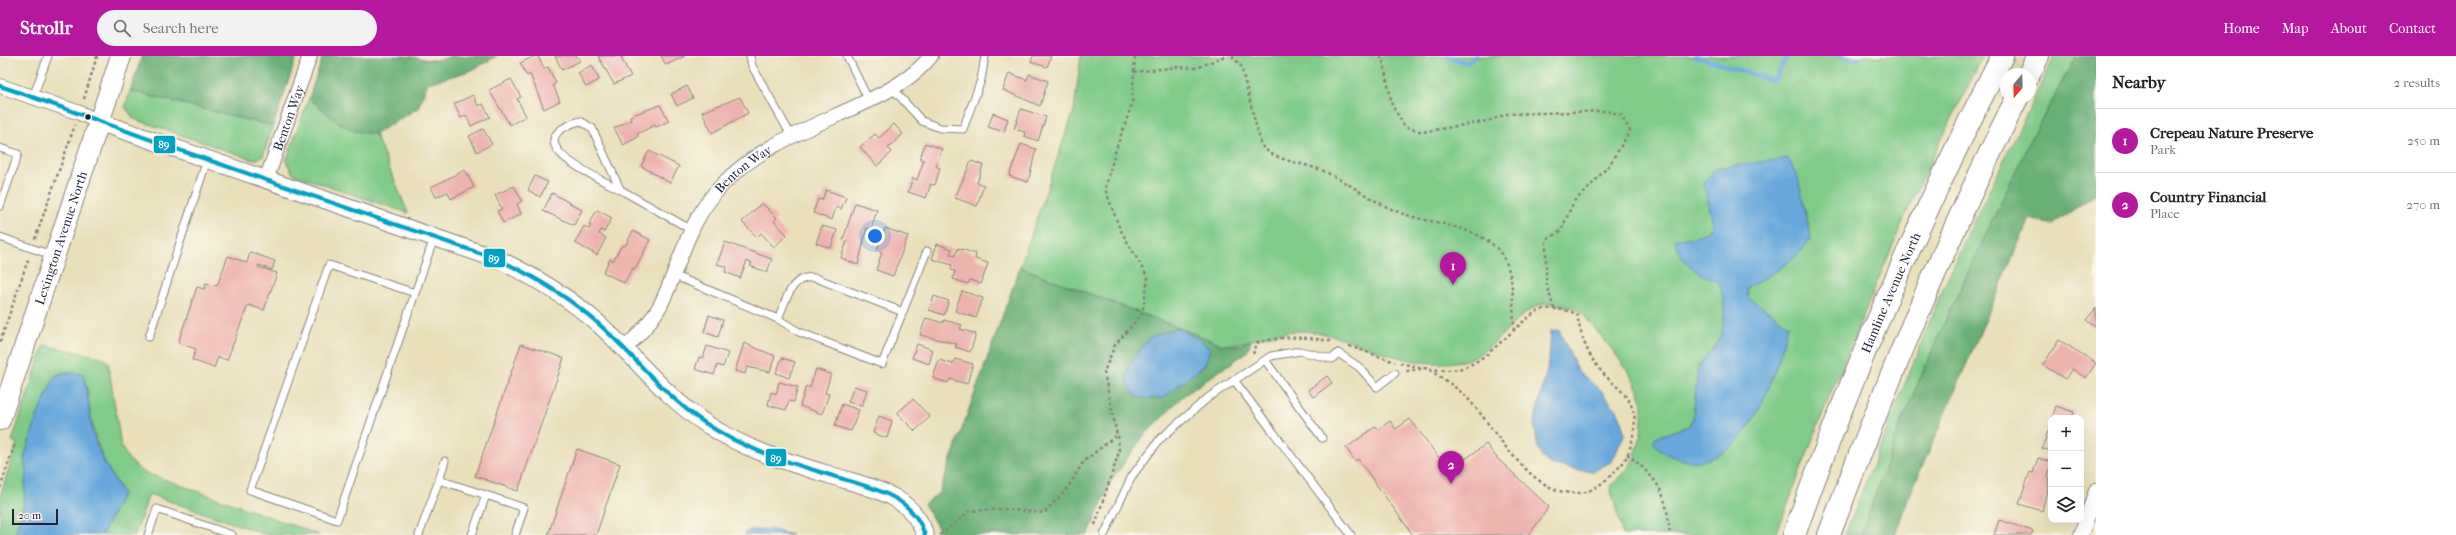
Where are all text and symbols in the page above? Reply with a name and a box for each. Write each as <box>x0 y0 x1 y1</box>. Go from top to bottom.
search box <box>97 10 377 46</box>
text: Strollr <box>20 17 73 39</box>
icon: search <box>111 17 133 39</box>
text: Search here <box>143 19 219 37</box>
text: Home <box>2223 20 2260 37</box>
text: Map <box>2282 20 2309 37</box>
text: About <box>2331 20 2367 37</box>
text: Contact <box>2389 20 2436 37</box>
north arrow <box>2000 68 2036 104</box>
text: Nearby <box>2112 72 2166 92</box>
text: 2 results <box>2394 75 2440 90</box>
street label: Benton Way <box>270 82 307 153</box>
unlabelled marker <box>83 112 93 122</box>
text: Crepeau Nature Preserve <box>2150 124 2313 142</box>
text: 1 <box>2123 133 2127 148</box>
text: 250 m <box>2407 133 2440 148</box>
line badge: 89 <box>153 135 176 154</box>
text: 89 <box>158 138 170 151</box>
street label: Benton Way <box>712 141 775 196</box>
text: Park <box>2150 142 2176 157</box>
street label: Lexington Avenue North <box>32 169 90 307</box>
text: Country Financial <box>2150 188 2266 206</box>
text: 2 <box>2122 197 2128 212</box>
text: 270 m <box>2406 197 2440 212</box>
text: Place <box>2150 206 2180 221</box>
your location <box>865 226 885 246</box>
street label: Hamline Avenue North <box>1858 230 1924 355</box>
line badge: 89 <box>483 248 506 268</box>
text: 89 <box>488 252 500 265</box>
pin: 1 <box>1440 252 1466 285</box>
map controls <box>2048 415 2084 523</box>
button: + <box>2048 415 2084 451</box>
line badge: 89 <box>765 448 787 467</box>
pin: 2 <box>1438 451 1464 484</box>
button: − <box>2048 451 2084 487</box>
text: 89 <box>770 452 782 465</box>
button: layers <box>2048 487 2084 523</box>
scale bar <box>12 507 58 526</box>
text: 20 m <box>18 509 41 522</box>

